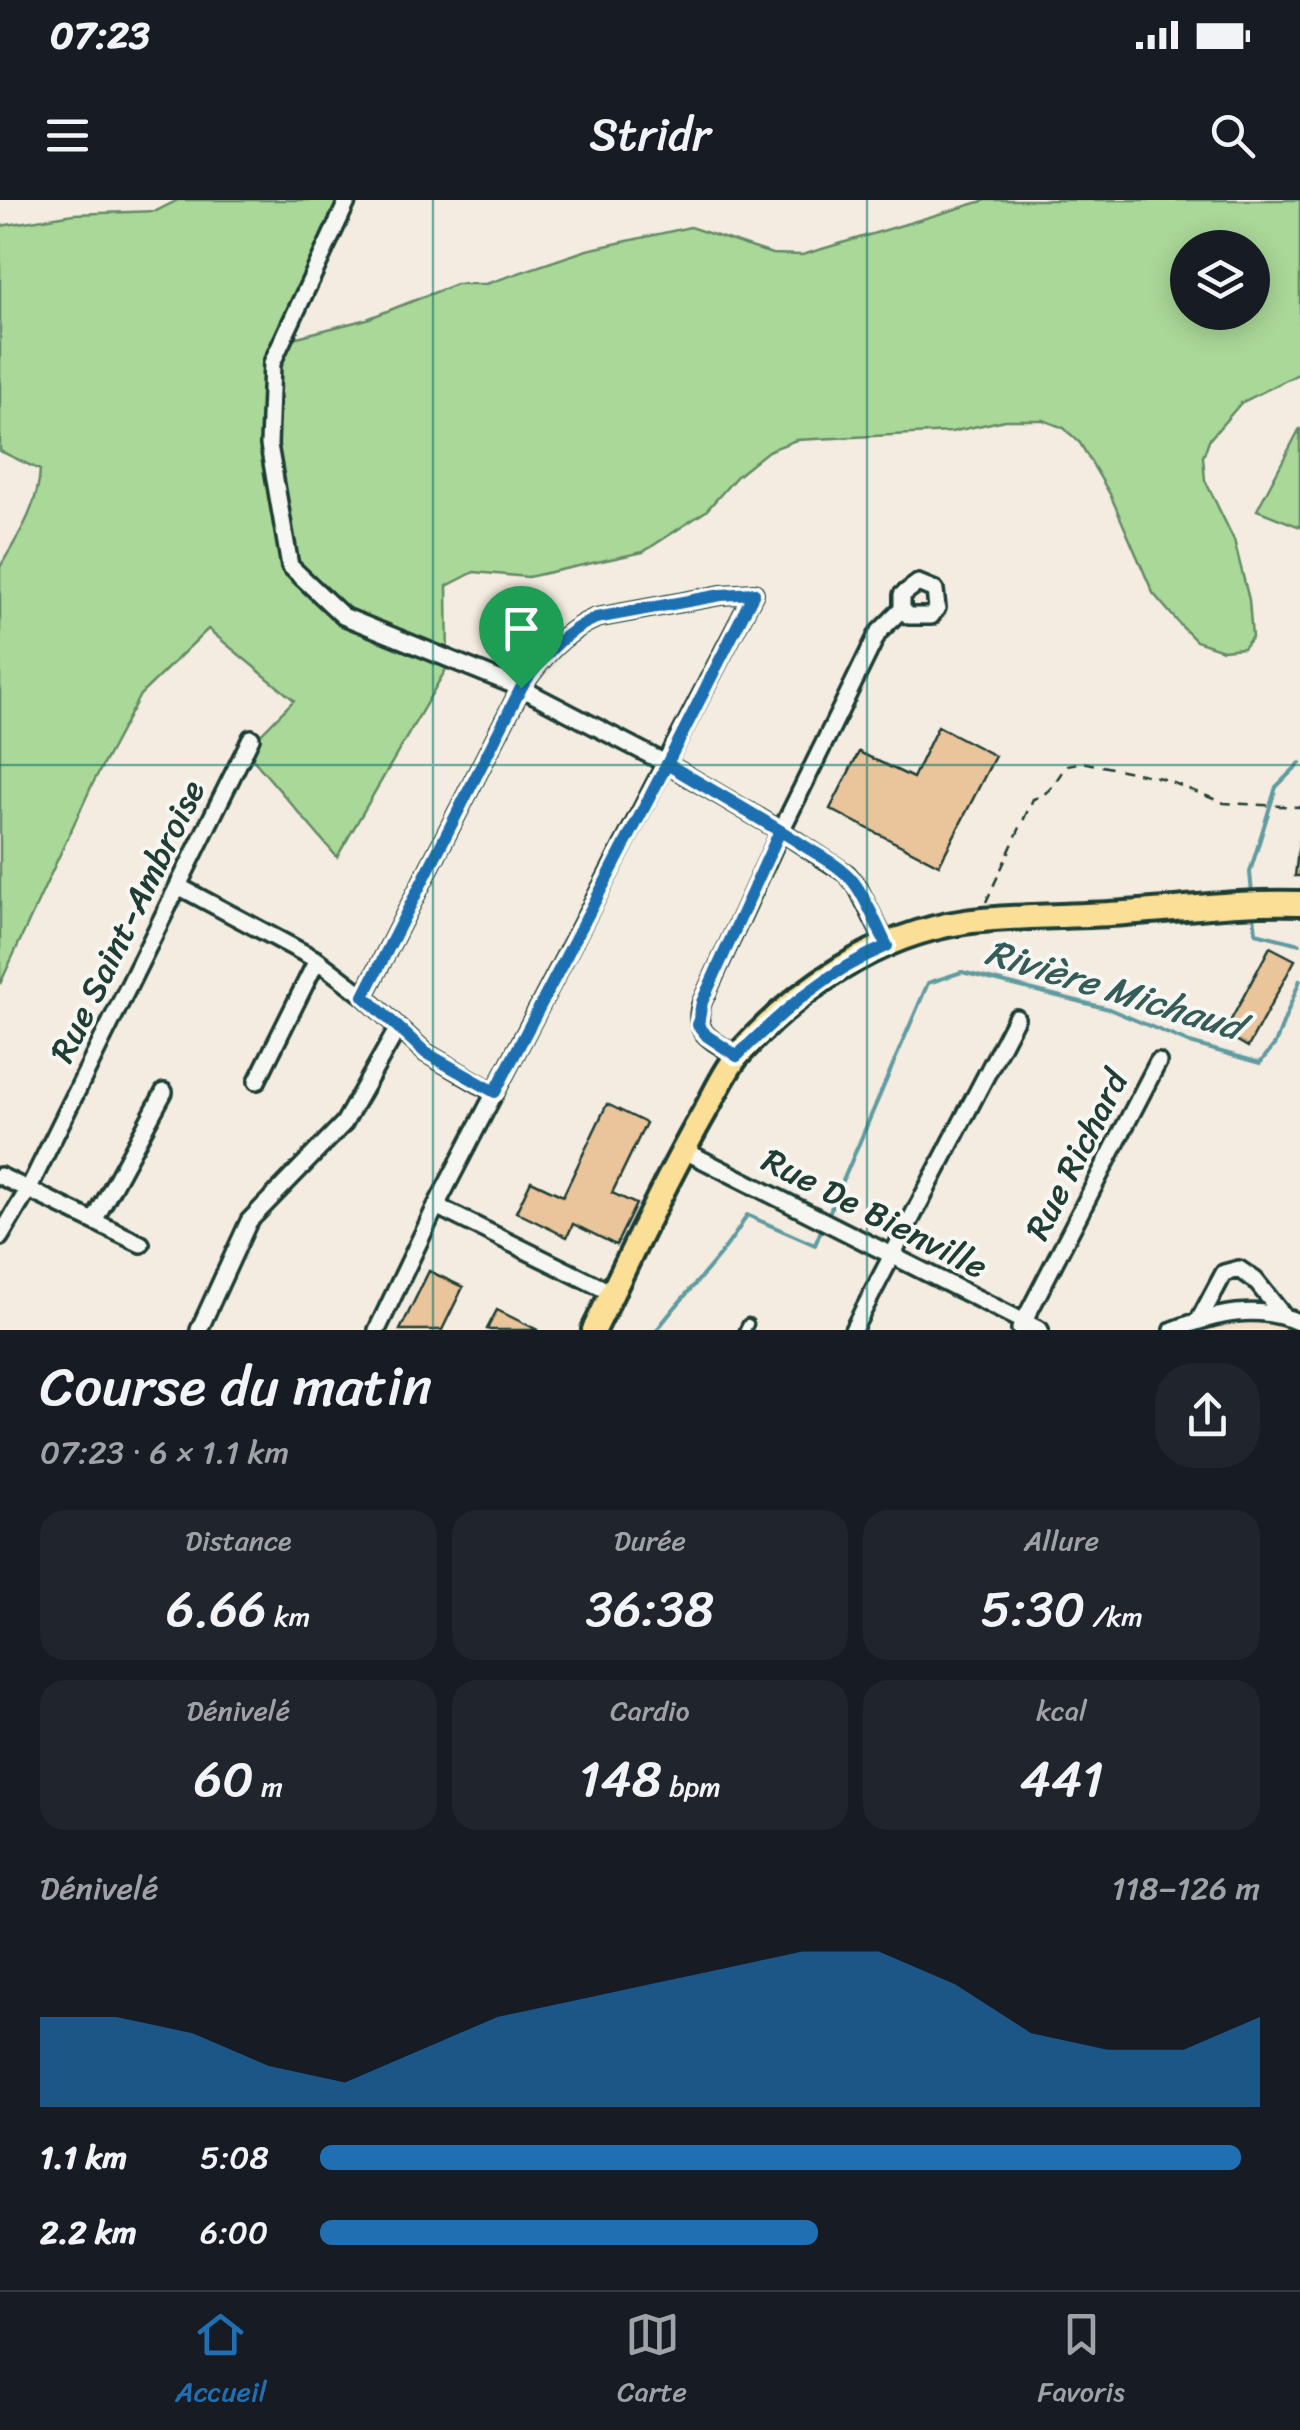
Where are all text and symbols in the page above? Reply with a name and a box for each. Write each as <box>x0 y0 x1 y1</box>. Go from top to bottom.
text: 07:23 <box>50 2 150 69</box>
text: Stridr <box>590 95 710 175</box>
icon: menu <box>40 108 95 163</box>
icon: search <box>1205 108 1260 163</box>
map controls <box>1170 230 1270 330</box>
button: layers <box>1170 230 1270 330</box>
pin <box>479 586 564 689</box>
icon: arrive <box>494 601 549 656</box>
street label: Rue Saint-Ambroise <box>31 769 223 1073</box>
water label: Rivière Michaud <box>977 919 1259 1063</box>
street label: Rue Richard <box>1007 1057 1147 1251</box>
street label: Rue De Bienville <box>751 1129 999 1297</box>
text: Course du matin <box>40 1338 432 1435</box>
button: share <box>1155 1363 1260 1468</box>
text: 07:23 · 6 × 1.1 km <box>40 1424 289 1481</box>
text: Distance <box>185 1516 291 1565</box>
text: Durée <box>614 1516 686 1565</box>
text: Allure <box>1024 1516 1099 1565</box>
text: 6.66 <box>166 1565 267 1654</box>
text: 36:38 <box>586 1565 714 1654</box>
text: 5:30 <box>981 1565 1085 1654</box>
text: km <box>267 1592 310 1641</box>
text: /km <box>1085 1592 1143 1641</box>
text: Dénivelé <box>186 1686 290 1735</box>
text: Cardio <box>610 1686 690 1735</box>
text: kcal <box>1036 1686 1087 1735</box>
text: 60 <box>194 1735 254 1824</box>
text: 148 <box>579 1735 662 1824</box>
text: 441 <box>1020 1735 1104 1824</box>
text: m <box>254 1762 283 1811</box>
text: bpm <box>662 1762 721 1811</box>
text: Dénivelé <box>40 1860 159 1917</box>
text: 118–126 m <box>1112 1860 1260 1917</box>
text: 1.1 km <box>40 2129 127 2186</box>
text: 5:08 <box>200 2129 269 2186</box>
text: 2.2 km <box>40 2204 136 2261</box>
text: 6:00 <box>200 2204 268 2261</box>
tab: Accueil <box>175 2307 267 2416</box>
tab: Carte <box>617 2307 687 2416</box>
tab: Favoris <box>1037 2307 1125 2416</box>

